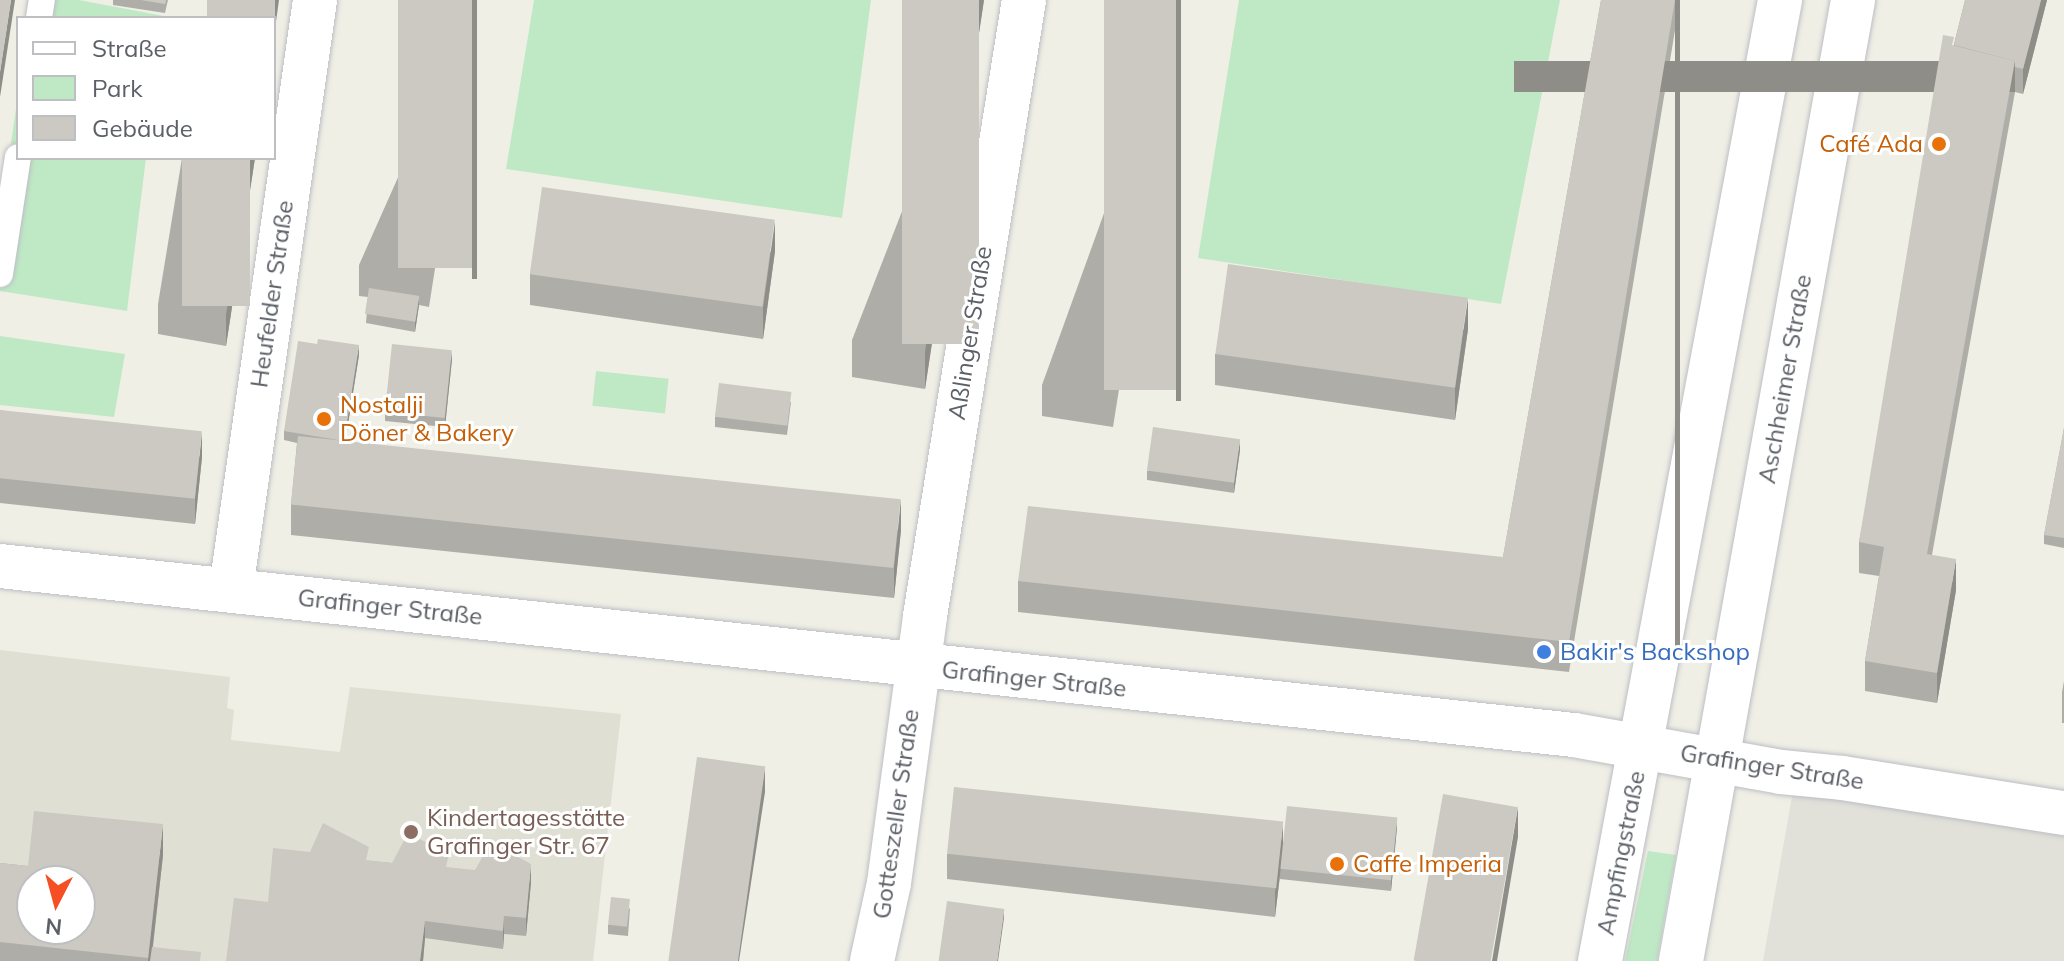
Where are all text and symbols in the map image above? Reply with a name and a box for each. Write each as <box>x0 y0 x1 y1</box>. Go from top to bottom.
legend <box>16 16 276 160</box>
text: Straße <box>92 33 167 63</box>
text: Park <box>92 73 143 103</box>
text: Gebäude <box>92 113 193 143</box>
place label: Café Ada <box>1819 130 1923 158</box>
marker: Café Ada <box>1930 135 1948 153</box>
street label: Heufelder Straße <box>245 198 299 390</box>
street label: Aßlinger Straße <box>942 244 998 422</box>
street label: Aschheimer Straße <box>1752 272 1818 486</box>
place label: Nostalji Döner & Bakery <box>340 391 514 447</box>
marker: Nostalji Döner & Bakery <box>315 410 333 428</box>
street label: Grafinger Straße <box>296 583 484 631</box>
place label: Bakir's Backshop <box>1560 638 1750 666</box>
marker: Bakir's Backshop <box>1535 643 1553 661</box>
street label: Grafinger Straße <box>940 655 1128 703</box>
street label: Gotteszeller Straße <box>867 707 925 921</box>
street label: Grafinger Straße <box>1678 738 1866 796</box>
street label: Ampfingstraße <box>1591 768 1651 938</box>
place label: Kindertagesstätte Grafinger Str. 67 <box>427 804 625 860</box>
marker: Kindertagesstätte Grafinger Str. 67 <box>402 823 420 841</box>
place label: Caffe Imperia <box>1353 850 1502 878</box>
marker: Caffe Imperia <box>1328 855 1346 873</box>
north arrow <box>16 865 96 945</box>
text: N <box>44 912 63 942</box>

